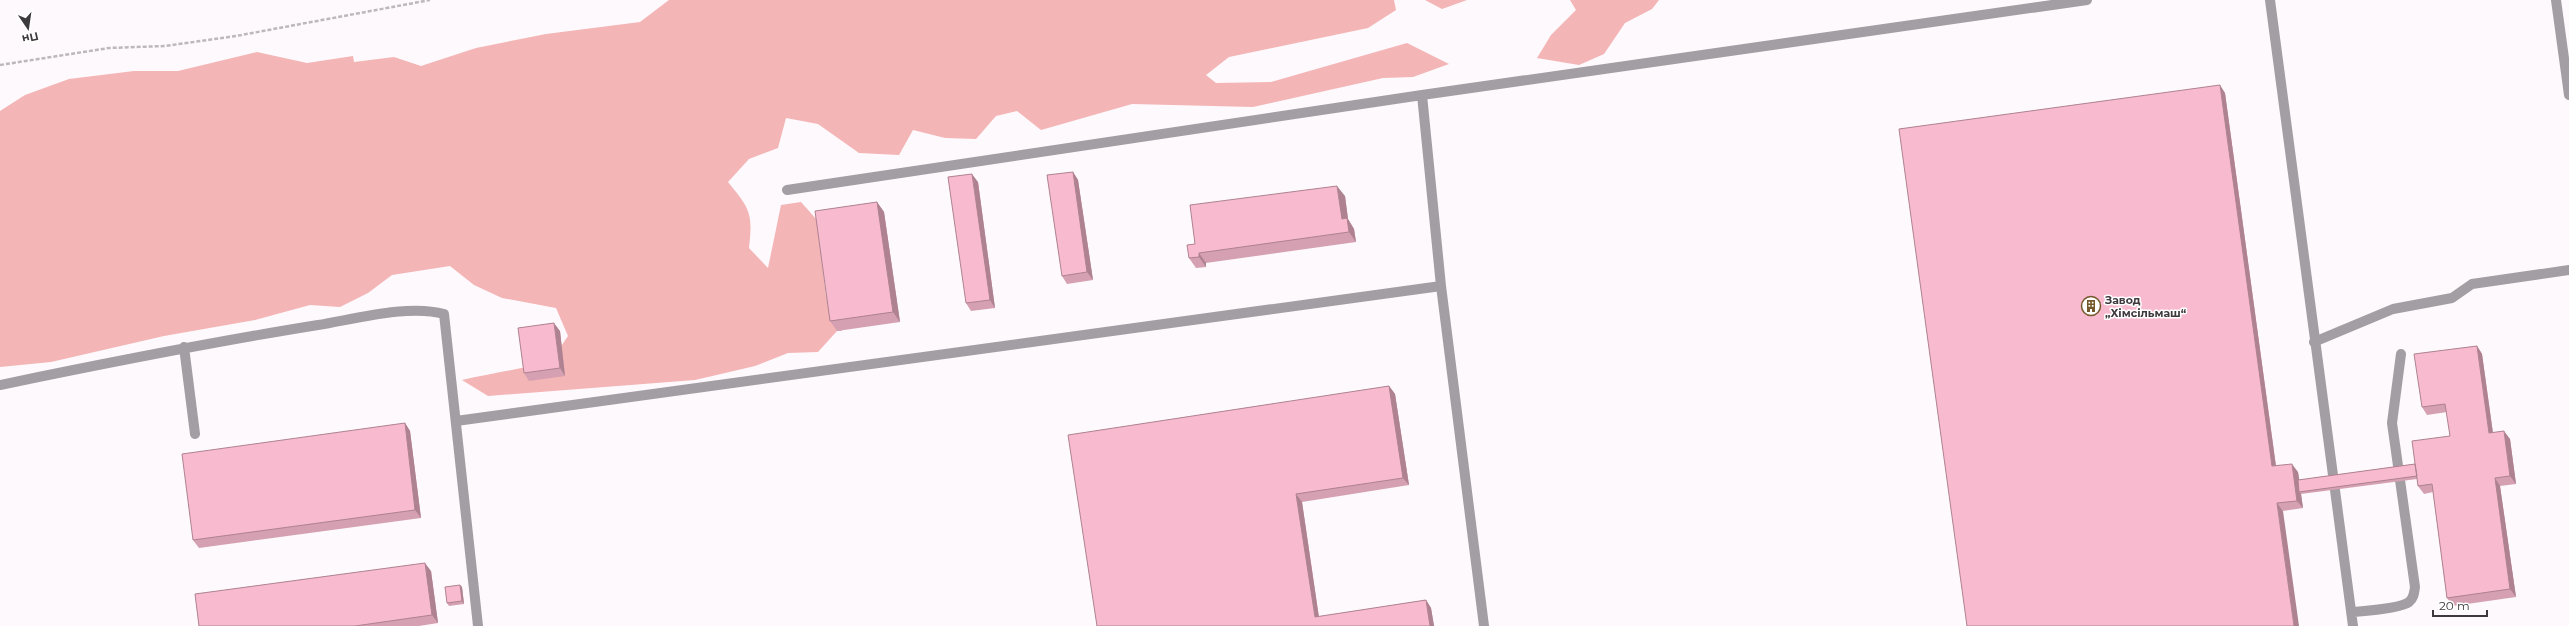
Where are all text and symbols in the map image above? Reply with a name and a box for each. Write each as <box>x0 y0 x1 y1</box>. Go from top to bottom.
north arrow <box>8 8 48 48</box>
text: Пн <box>21 29 40 46</box>
place label: Завод „Хімсільмаш“ <box>2104 293 2187 320</box>
building icon: Завод „Хімсільмаш“ <box>2080 295 2102 317</box>
scale bar <box>2433 592 2487 618</box>
text: 20 m <box>2439 598 2470 613</box>

